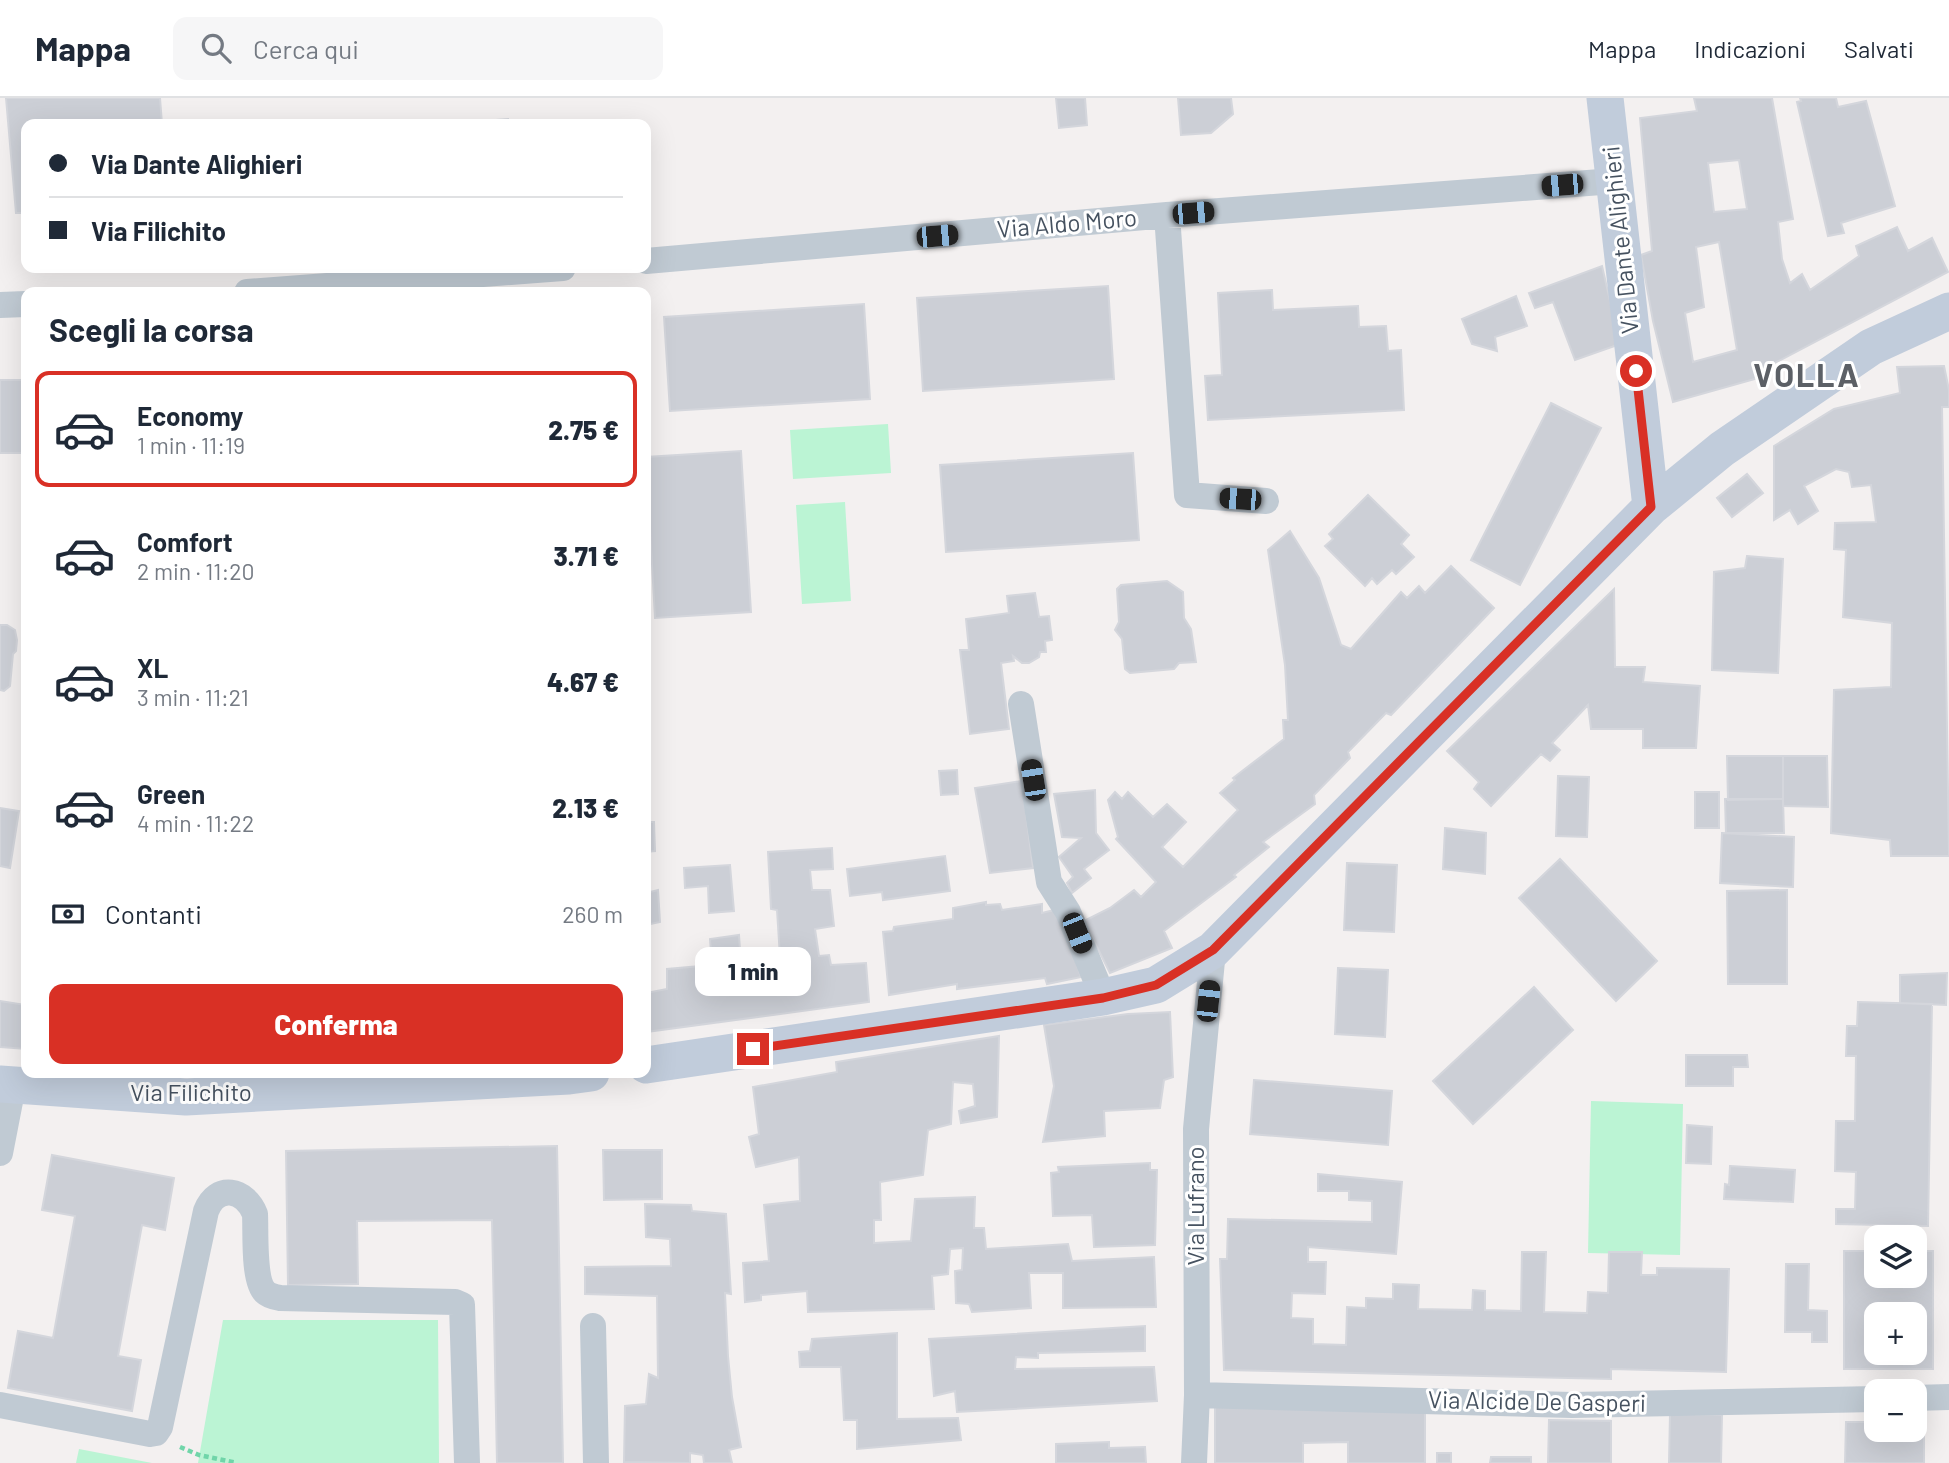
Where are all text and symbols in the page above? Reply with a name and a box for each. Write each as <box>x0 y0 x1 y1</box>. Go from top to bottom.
search box <box>173 17 663 80</box>
text: Mappa <box>35 28 131 68</box>
icon: search <box>197 29 235 67</box>
text: Cerca qui <box>253 33 359 64</box>
text: Mappa <box>1588 34 1656 63</box>
text: Indicazioni <box>1694 34 1806 63</box>
text: Salvati <box>1844 34 1914 63</box>
street label: Via Dante Alighieri <box>1595 145 1644 336</box>
text: Via Dante Alighieri <box>91 148 302 179</box>
car <box>1541 173 1584 197</box>
car <box>1172 201 1215 225</box>
street label: Via Aldo Moro <box>996 202 1138 243</box>
text: Via Filichito <box>91 215 226 246</box>
car <box>916 224 959 248</box>
text: Scegli la corsa <box>49 310 254 348</box>
route start <box>1620 355 1652 387</box>
district label: VOLLA <box>1753 355 1861 393</box>
icon: car <box>53 398 116 461</box>
text: Economy <box>137 400 243 431</box>
text: 2.75 € <box>548 414 619 445</box>
text: 1 min · 11:19 <box>137 431 245 459</box>
car <box>1219 487 1262 511</box>
icon: car <box>53 524 116 587</box>
text: Comfort <box>137 526 233 557</box>
text: 3.71 € <box>554 540 619 571</box>
text: 2 min · 11:20 <box>137 557 255 585</box>
icon: car <box>53 650 116 713</box>
text: XL <box>137 652 168 683</box>
text: 4.67 € <box>547 666 619 697</box>
text: 3 min · 11:21 <box>137 683 249 711</box>
car <box>1020 758 1047 802</box>
icon: car <box>53 776 116 839</box>
text: Green <box>137 778 205 809</box>
text: 2.13 € <box>552 792 619 823</box>
text: 4 min · 11:22 <box>137 809 254 837</box>
icon: cash <box>49 895 87 933</box>
text: Contanti <box>105 898 202 929</box>
text: 260 m <box>562 900 623 928</box>
car <box>1060 910 1095 956</box>
callout: 1 min <box>695 948 811 996</box>
text: 1 min <box>728 957 778 985</box>
car <box>1196 979 1221 1023</box>
button: Conferma <box>49 984 623 1064</box>
route end <box>737 1033 769 1065</box>
street label: Via Filichito <box>130 1077 252 1106</box>
street label: Via Lufrano <box>1180 1146 1209 1266</box>
map controls <box>1864 1225 1927 1442</box>
button: layers <box>1864 1225 1927 1288</box>
button: + <box>1864 1302 1927 1365</box>
button: − <box>1864 1379 1927 1442</box>
street label: Via Alcide De Gasperi <box>1428 1384 1646 1417</box>

